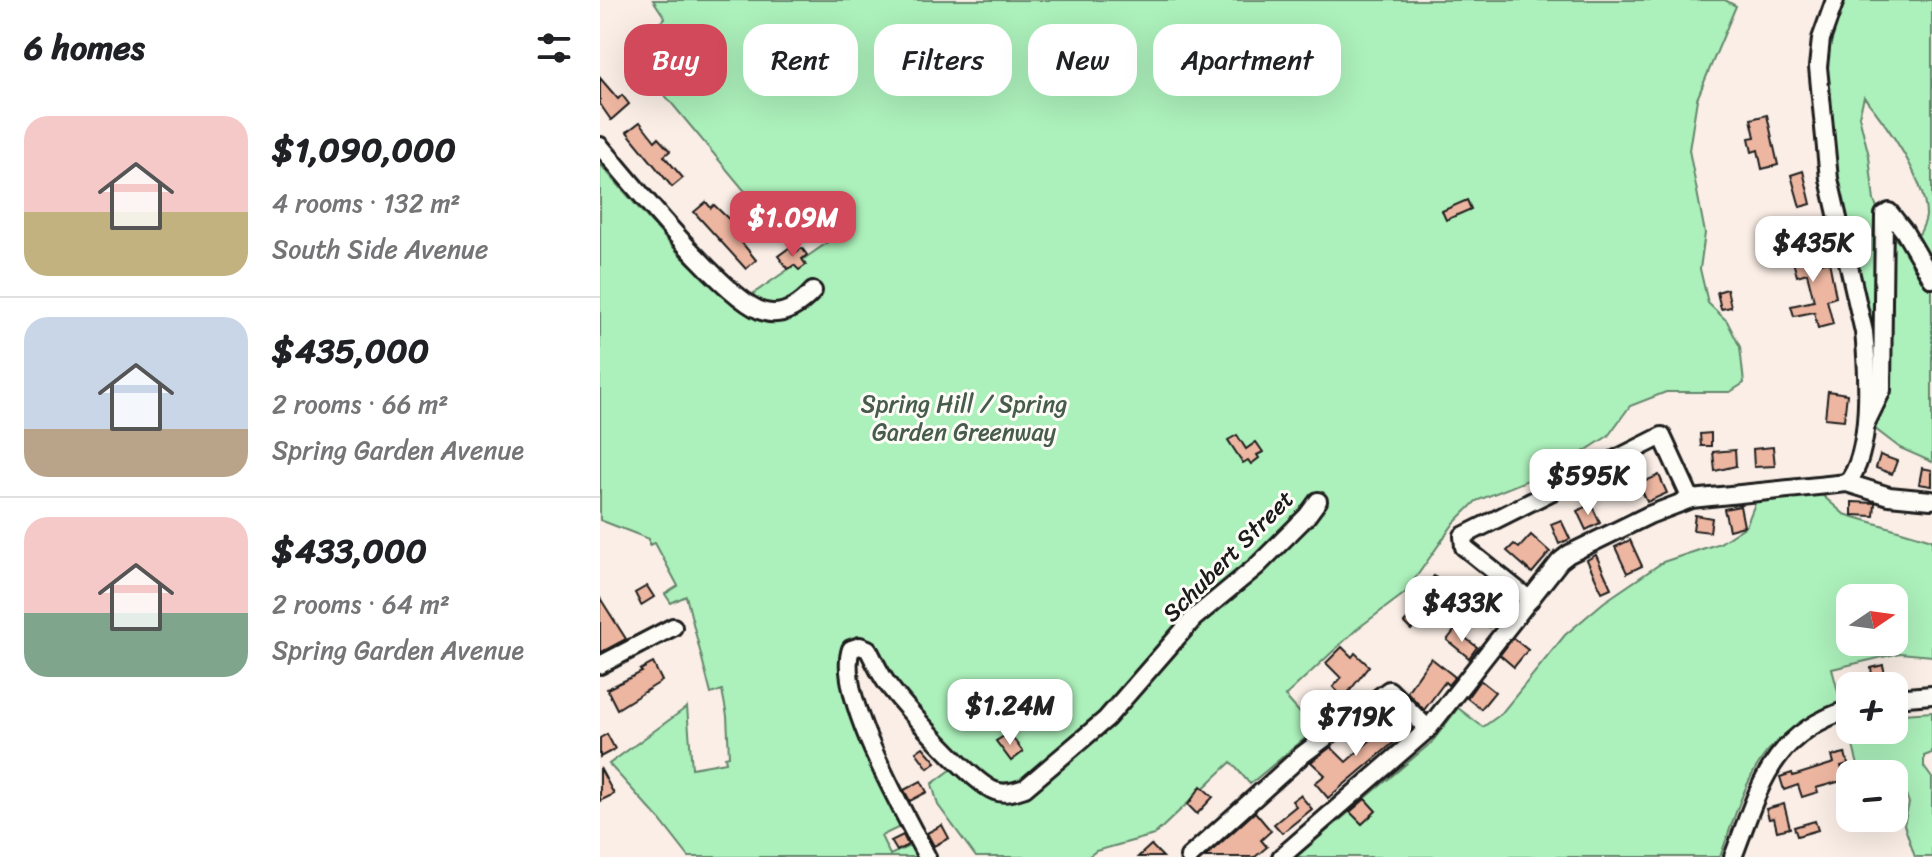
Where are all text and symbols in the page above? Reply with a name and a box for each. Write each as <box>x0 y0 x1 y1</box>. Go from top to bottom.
text: 6 homes <box>24 18 145 78</box>
chip: Buy <box>624 24 727 96</box>
chip: Rent <box>743 24 858 96</box>
chip: Filters <box>874 24 1012 96</box>
chip: New <box>1028 24 1137 96</box>
chip: Apartment <box>1153 24 1341 96</box>
icon: filters <box>532 26 576 70</box>
text: $1,090,000 <box>272 120 456 180</box>
icon: home <box>88 148 184 244</box>
text: 4 rooms · 132 m² <box>272 180 461 226</box>
pin: $1.09M <box>728 191 858 259</box>
text: $1.09M <box>748 194 838 240</box>
pin: $435K <box>1757 216 1869 284</box>
text: $435K <box>1773 219 1853 265</box>
text: South Side Avenue <box>272 226 488 272</box>
text: $435,000 <box>272 321 429 381</box>
icon: home <box>88 349 184 445</box>
text: 2 rooms · 66 m² <box>272 381 448 427</box>
park label: Spring Hill / Spring Garden Greenway <box>861 383 1067 453</box>
text: Spring Garden Avenue <box>272 427 524 473</box>
pin: $595K <box>1532 449 1644 517</box>
text: $595K <box>1547 452 1629 498</box>
street label: Schubert Street <box>1152 480 1304 632</box>
text: $433,000 <box>272 521 427 581</box>
icon: home <box>88 549 184 645</box>
pin: $433K <box>1406 576 1518 644</box>
text: $433K <box>1423 579 1501 625</box>
text: 2 rooms · 64 m² <box>272 581 450 627</box>
north arrow <box>1836 584 1908 656</box>
map controls <box>1836 584 1908 832</box>
text: Spring Garden Avenue <box>272 627 524 673</box>
button: + <box>1836 672 1908 744</box>
pin: $1.24M <box>945 679 1075 747</box>
text: $1.24M <box>966 682 1054 728</box>
pin: $719K <box>1300 690 1412 758</box>
text: $719K <box>1318 693 1394 739</box>
button: − <box>1836 760 1908 832</box>

